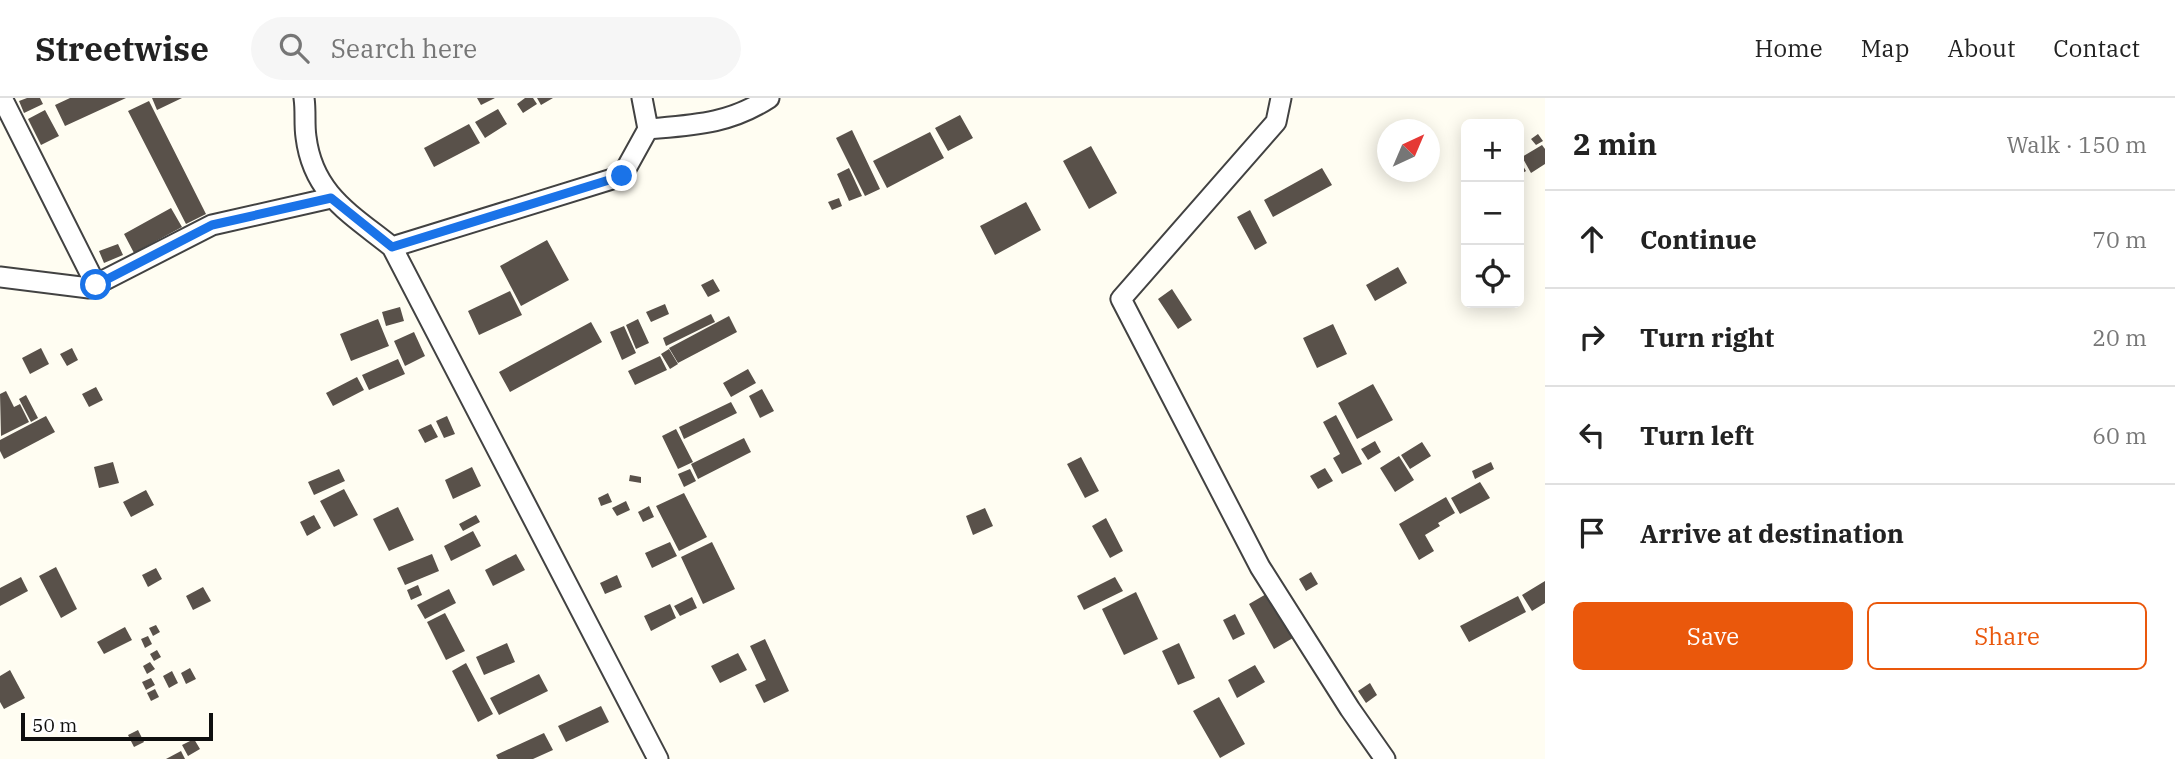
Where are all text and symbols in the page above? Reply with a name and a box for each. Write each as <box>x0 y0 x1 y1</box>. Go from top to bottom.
search box <box>251 17 741 80</box>
text: Streetwise <box>35 27 209 70</box>
icon: search <box>275 29 313 67</box>
text: Search here <box>331 31 477 65</box>
text: Home <box>1755 32 1823 64</box>
text: Map <box>1861 32 1909 64</box>
text: About <box>1947 32 2015 64</box>
text: Contact <box>2053 32 2140 64</box>
north arrow <box>1377 119 1440 182</box>
map controls <box>1461 119 1524 308</box>
button: + <box>1461 119 1524 182</box>
text: 2 min <box>1573 124 1657 163</box>
text: Walk · 150 m <box>2006 129 2147 159</box>
route end <box>606 160 637 191</box>
button: − <box>1461 182 1524 245</box>
icon: ahead <box>1573 220 1611 258</box>
text: Continue <box>1640 222 1757 256</box>
text: 70 m <box>2092 224 2147 254</box>
button: locate <box>1461 245 1524 308</box>
route start <box>80 269 111 300</box>
icon: right <box>1573 318 1611 356</box>
text: Turn right <box>1640 320 1774 354</box>
text: 20 m <box>2092 322 2147 352</box>
icon: left <box>1573 416 1611 454</box>
text: Turn left <box>1640 418 1754 452</box>
text: 60 m <box>2092 420 2147 450</box>
icon: arrive <box>1573 514 1611 552</box>
text: Arrive at destination <box>1640 516 1904 550</box>
button: Save <box>1573 602 1853 670</box>
button: Share <box>1867 602 2147 670</box>
scale bar <box>21 710 214 742</box>
text: 50 m <box>32 713 77 737</box>

